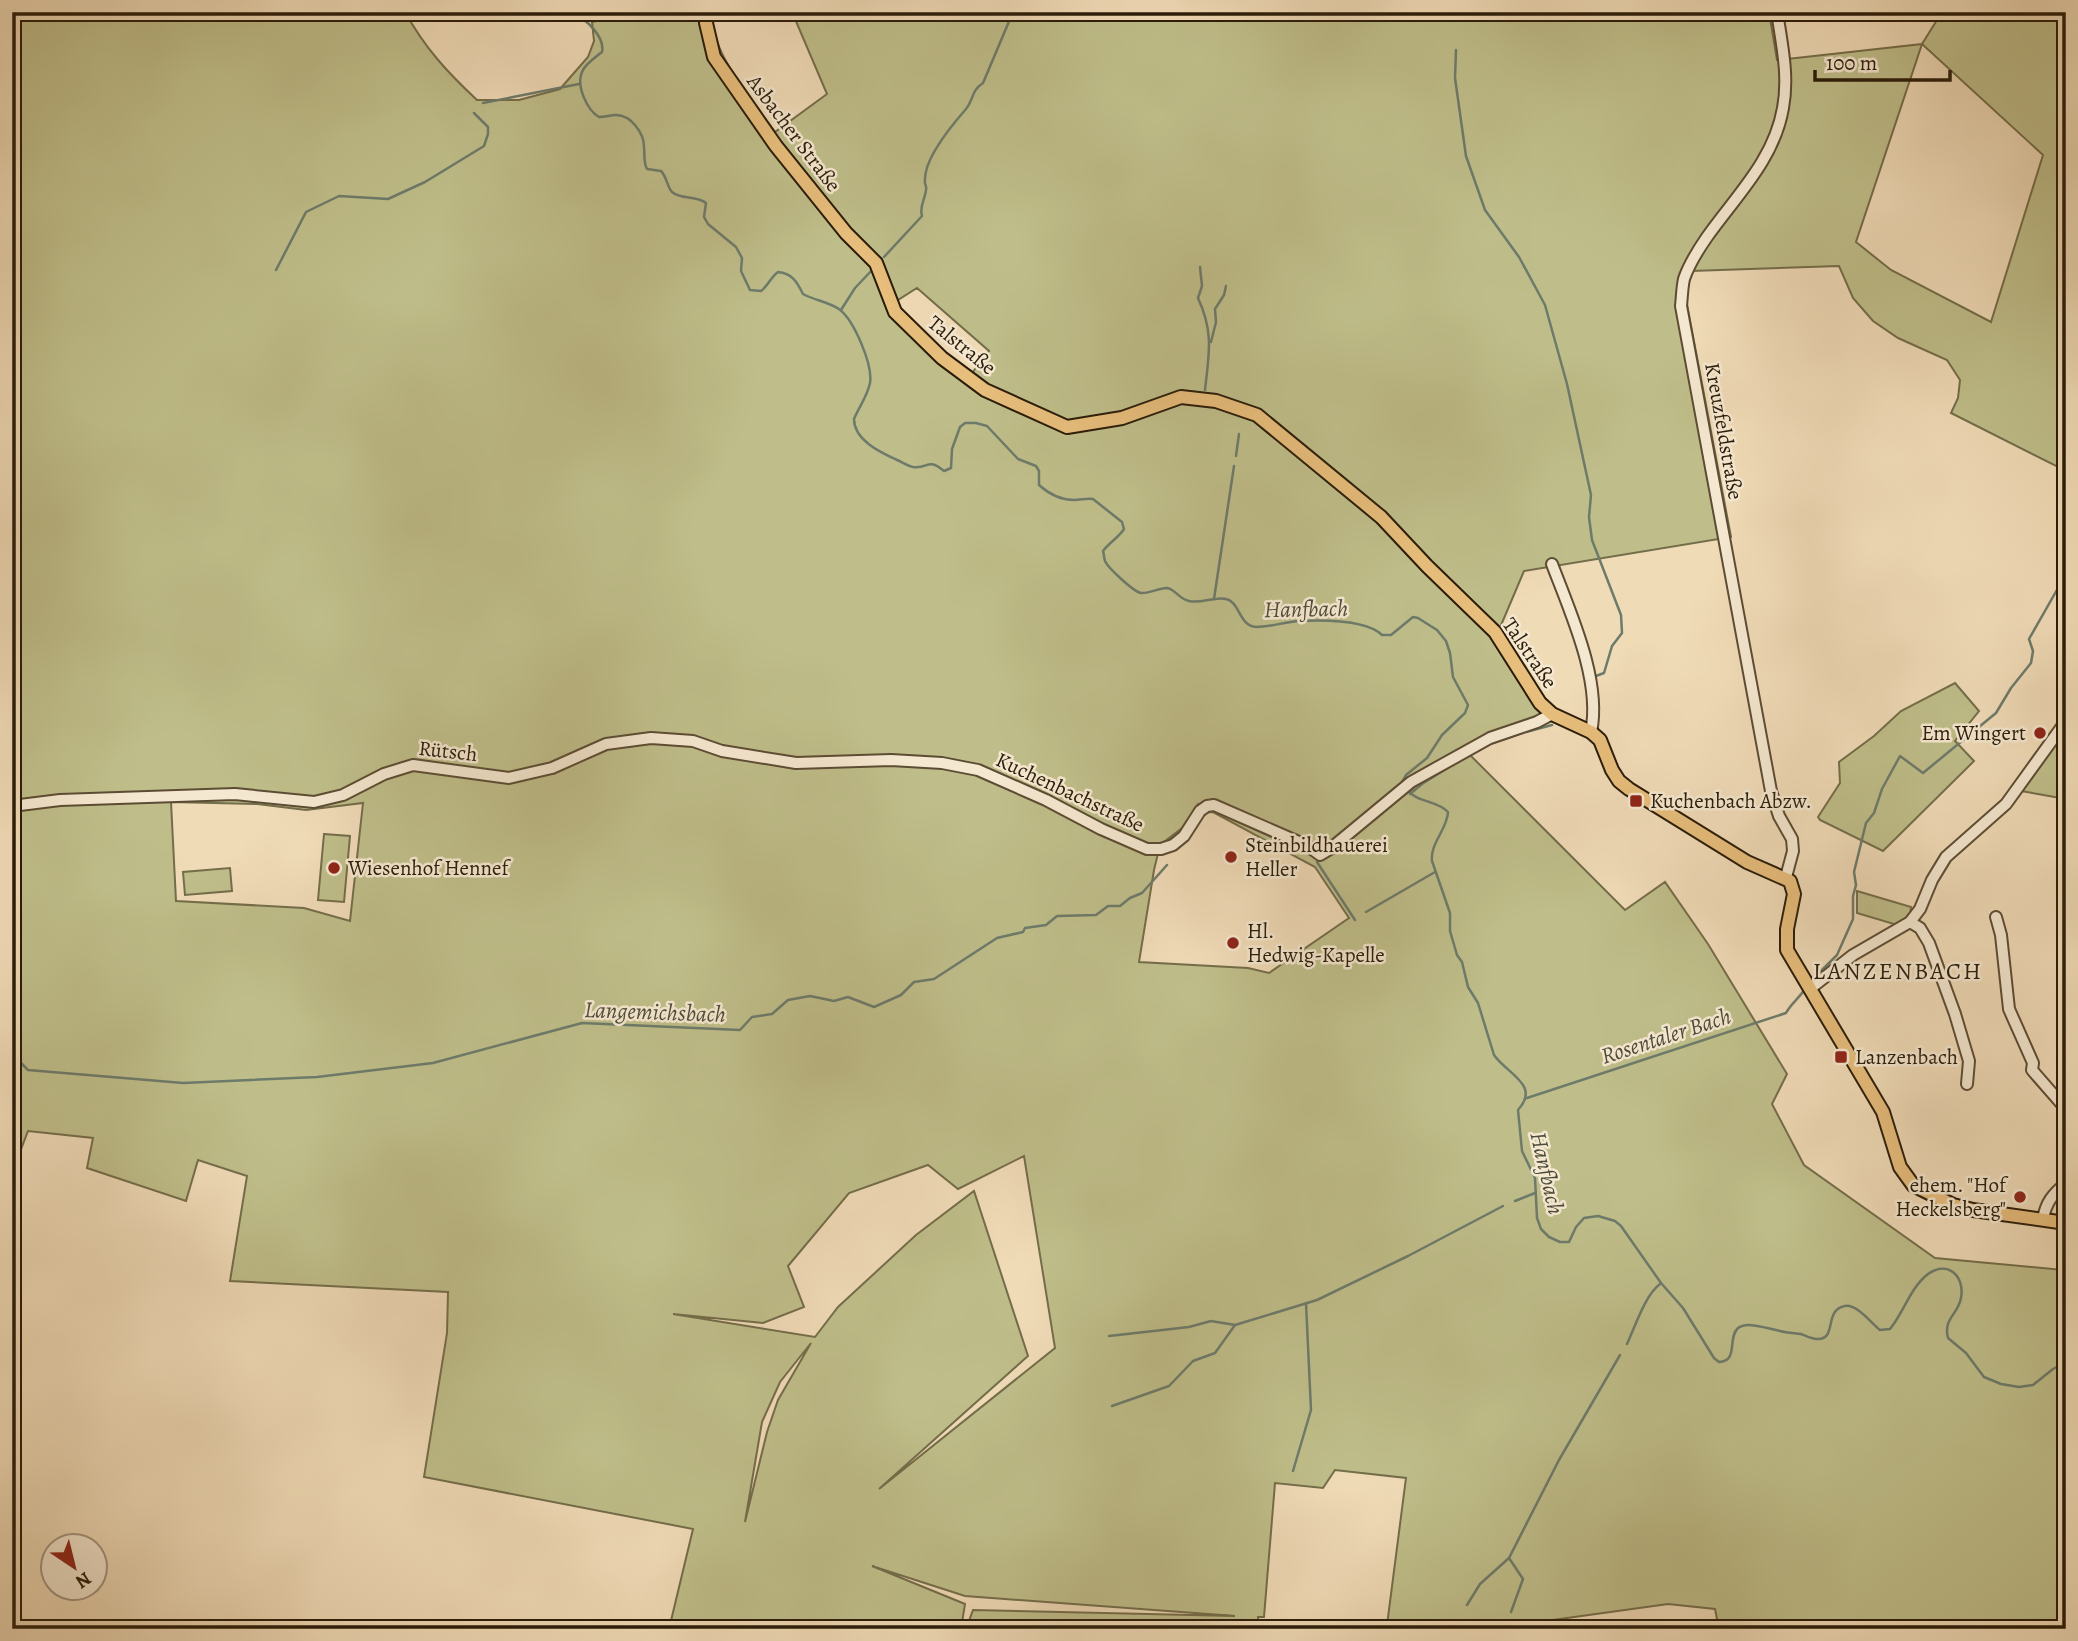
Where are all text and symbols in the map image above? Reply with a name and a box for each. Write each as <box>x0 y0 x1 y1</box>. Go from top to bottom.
scale bar <box>1815 38 1950 82</box>
text: 100 m <box>1826 49 1877 77</box>
street label: Asbacher Straße <box>740 68 847 197</box>
street label: Talstraße <box>922 309 1002 381</box>
street label: Kreuzfeldstraße <box>1698 360 1750 502</box>
water label: Hanfbach <box>1264 593 1348 625</box>
street label: Talstraße <box>1496 612 1564 694</box>
place label: Em Wingert <box>1922 719 2026 747</box>
marker: Em Wingert <box>2032 725 2048 741</box>
street label: Rütsch <box>417 734 479 768</box>
street label: Kuchenbachstraße <box>991 745 1149 839</box>
place label: Kuchenbach Abzw. <box>1650 787 1812 815</box>
marker: Kuchenbach Abzw. <box>1628 793 1644 809</box>
place label: Steinbildhauerei Heller <box>1245 831 1388 883</box>
marker: Steinbildhauerei Heller <box>1223 849 1239 865</box>
place label: Wiesenhof Hennef <box>347 854 511 882</box>
marker: Wiesenhof Hennef <box>326 860 342 876</box>
place label: Hl. Hedwig-Kapelle <box>1247 917 1385 969</box>
marker: Hl. Hedwig-Kapelle <box>1225 935 1241 951</box>
district label: LANZENBACH <box>1813 955 1983 987</box>
water label: Langemichsbach <box>584 994 726 1030</box>
water label: Rosentaler Bach <box>1597 1000 1735 1072</box>
place label: Lanzenbach <box>1855 1043 1958 1071</box>
marker: Lanzenbach <box>1833 1049 1849 1065</box>
water label: Hanfbach <box>1522 1128 1572 1218</box>
place label: ehem. "Hof Heckelsberg" <box>1895 1171 2009 1223</box>
marker: ehem. "Hof Heckelsberg" <box>2012 1189 2028 1205</box>
north arrow <box>38 1532 108 1602</box>
text: N <box>70 1565 96 1595</box>

